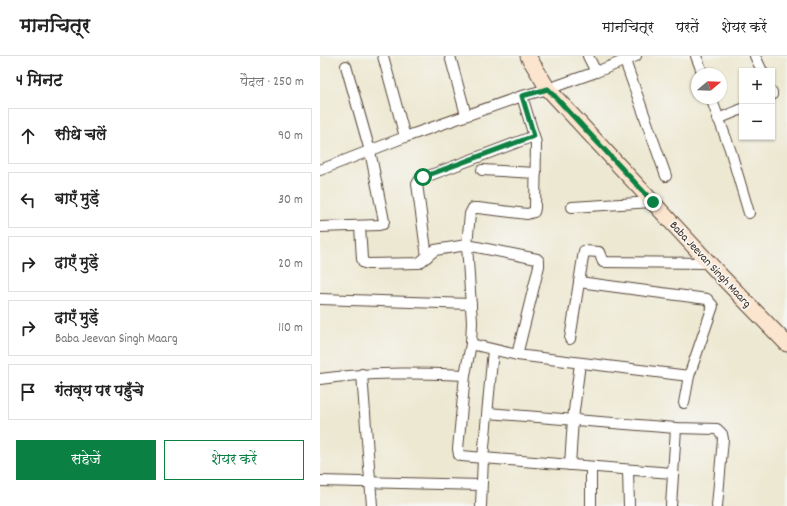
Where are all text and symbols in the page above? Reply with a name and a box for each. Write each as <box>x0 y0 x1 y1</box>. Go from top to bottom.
text: मानचित्र <box>20 14 90 41</box>
text: मानचित्र <box>602 18 654 38</box>
text: परतें <box>676 18 699 38</box>
text: शेयर करें <box>721 18 767 38</box>
north arrow <box>691 68 727 104</box>
map controls <box>739 68 775 140</box>
button: + <box>739 68 775 104</box>
text: 4 मिनट <box>16 70 63 94</box>
text: पैदल · 250 m <box>240 73 304 92</box>
button: − <box>739 104 775 140</box>
icon: ahead <box>17 125 39 147</box>
text: सीधे चलें <box>55 125 106 147</box>
text: 90 m <box>278 127 303 146</box>
route start <box>414 168 432 186</box>
icon: left <box>17 189 39 211</box>
text: बाएँ मुड़ें <box>55 189 99 211</box>
text: 30 m <box>278 191 303 210</box>
route end <box>644 193 662 211</box>
street label: Baba Jeevan Singh Maarg <box>665 218 755 312</box>
icon: right <box>17 253 39 275</box>
text: दाएँ मुड़ें <box>55 253 98 275</box>
text: 20 m <box>278 255 303 274</box>
text: दाएँ मुड़ें <box>55 308 98 330</box>
icon: right <box>17 317 39 339</box>
text: 110 m <box>278 319 303 338</box>
text: Baba Jeevan Singh Maarg <box>55 330 178 349</box>
icon: arrive <box>17 381 39 403</box>
text: गंतव्य पर पहुँचे <box>55 381 144 403</box>
button: सहेजें <box>16 440 156 480</box>
button: शेयर करें <box>164 440 304 480</box>

